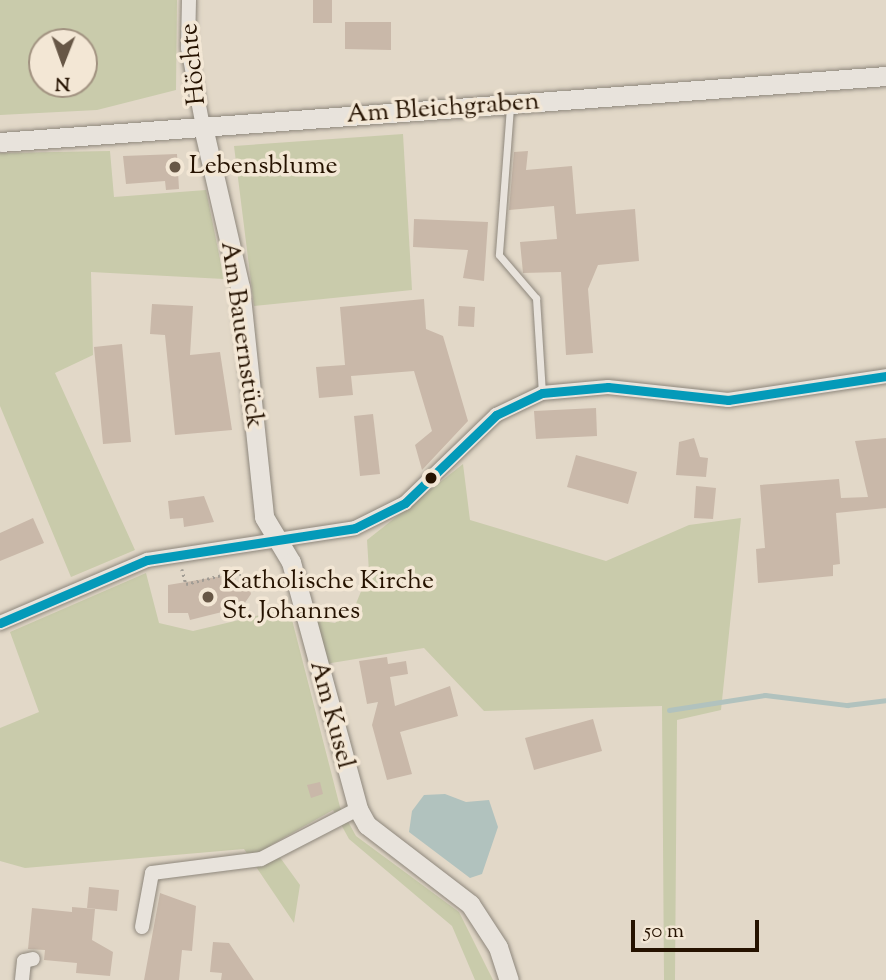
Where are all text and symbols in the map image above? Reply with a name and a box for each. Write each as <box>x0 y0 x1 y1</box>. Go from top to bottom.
street label: Höchte <box>174 21 214 107</box>
north arrow <box>28 28 98 98</box>
text: N <box>55 69 70 96</box>
street label: Am Bleichgraben <box>346 87 540 131</box>
place label: Lebensblume <box>189 151 338 183</box>
marker: Lebensblume <box>167 159 183 175</box>
street label: Am Bauernstück <box>212 240 270 430</box>
unlabelled marker <box>424 471 438 485</box>
place label: Katholische Kirche St. Johannes <box>222 566 434 628</box>
marker: Katholische Kirche St. Johannes <box>200 589 216 605</box>
street label: Am Kusel <box>302 658 360 772</box>
scale bar <box>634 906 762 950</box>
text: 50 m <box>644 917 684 947</box>

